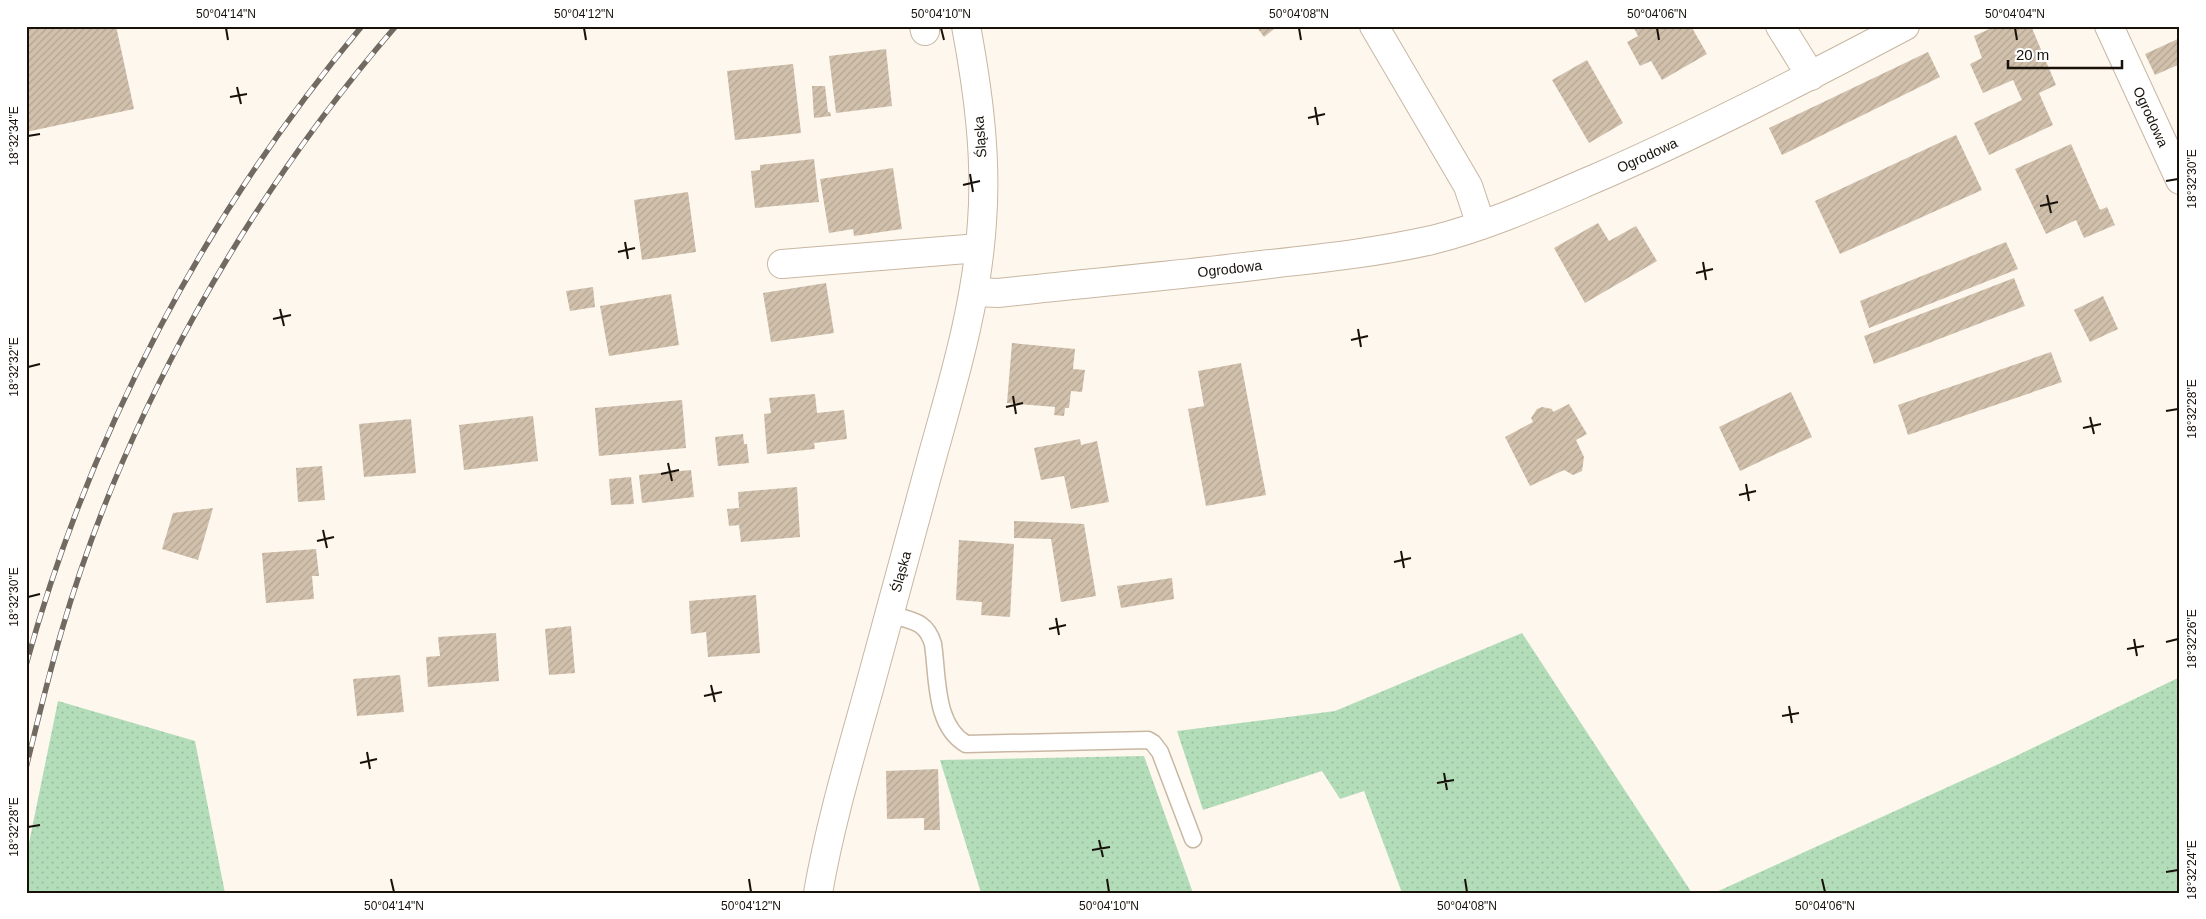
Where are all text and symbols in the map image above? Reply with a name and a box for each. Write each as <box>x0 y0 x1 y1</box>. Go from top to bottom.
text: 50°04'14"N <box>196 7 256 21</box>
text: 50°04'12"N <box>554 7 614 21</box>
text: 50°04'10"N <box>911 7 971 21</box>
text: 50°04'08"N <box>1269 7 1329 21</box>
text: 50°04'06"N <box>1627 7 1687 21</box>
text: 50°04'04"N <box>1985 7 2045 21</box>
scale bar <box>2008 38 2122 70</box>
text: 20 m <box>2016 46 2049 63</box>
street label: Ogrodowa <box>2130 84 2172 150</box>
text: 18°32'34"E <box>7 106 21 166</box>
street label: Śląska <box>970 115 989 159</box>
street label: Ogrodowa <box>1614 134 1680 176</box>
text: 18°32'30"E <box>2185 149 2199 209</box>
street label: Ogrodowa <box>1197 257 1263 280</box>
text: 18°32'32"E <box>7 337 21 397</box>
text: 18°32'28"E <box>2185 379 2199 439</box>
street label: Śląska <box>887 549 914 594</box>
text: 18°32'30"E <box>7 567 21 627</box>
text: 18°32'26"E <box>2185 609 2199 669</box>
text: 18°32'28"E <box>7 797 21 857</box>
text: 18°32'24"E <box>2185 840 2199 900</box>
text: 50°04'14"N <box>364 899 424 913</box>
text: 50°04'12"N <box>721 899 781 913</box>
text: 50°04'10"N <box>1079 899 1139 913</box>
text: 50°04'08"N <box>1437 899 1497 913</box>
text: 50°04'06"N <box>1795 899 1855 913</box>

